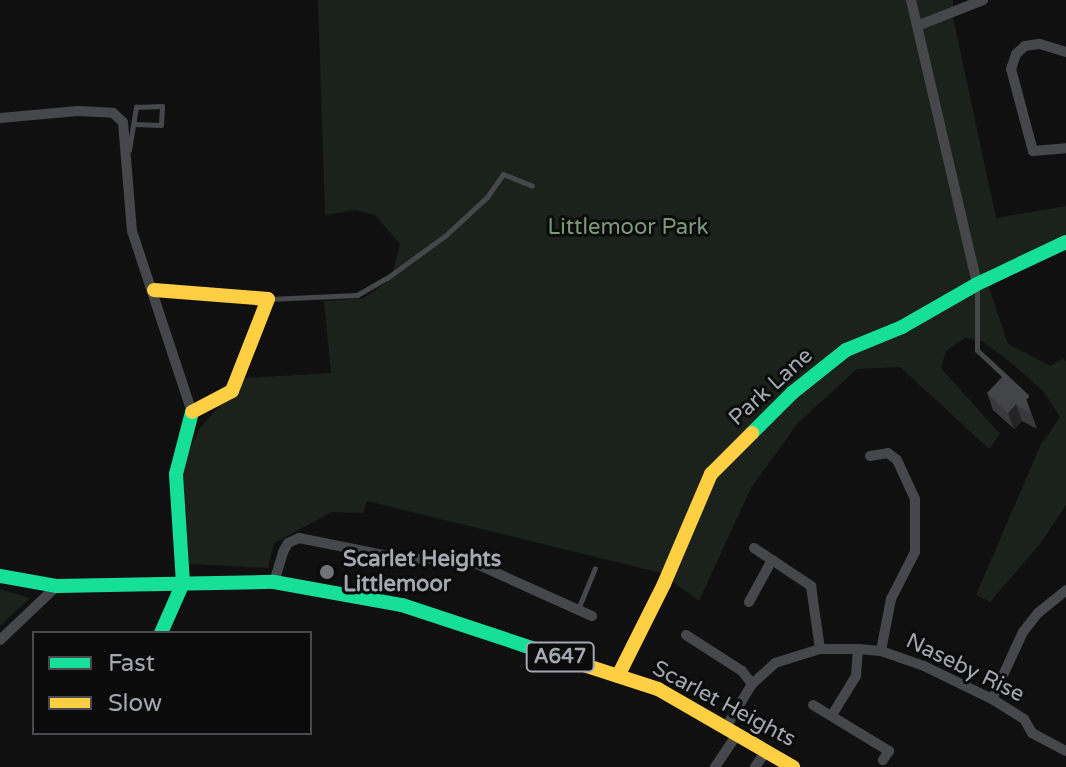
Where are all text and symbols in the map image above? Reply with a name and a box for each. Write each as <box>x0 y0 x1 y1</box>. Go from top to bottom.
park label: Littlemoor Park <box>548 215 708 241</box>
street label: Park Lane <box>724 343 818 431</box>
place label: Scarlet Heights Littlemoor <box>343 546 501 598</box>
marker: Scarlet Heights Littlemoor <box>318 563 336 581</box>
street label: Naseby Rise <box>901 628 1029 708</box>
legend <box>32 631 312 735</box>
road number: A647 <box>524 641 596 673</box>
text: Fast <box>108 649 155 678</box>
street label: Scarlet Heights <box>648 655 800 753</box>
text: Slow <box>108 689 162 718</box>

